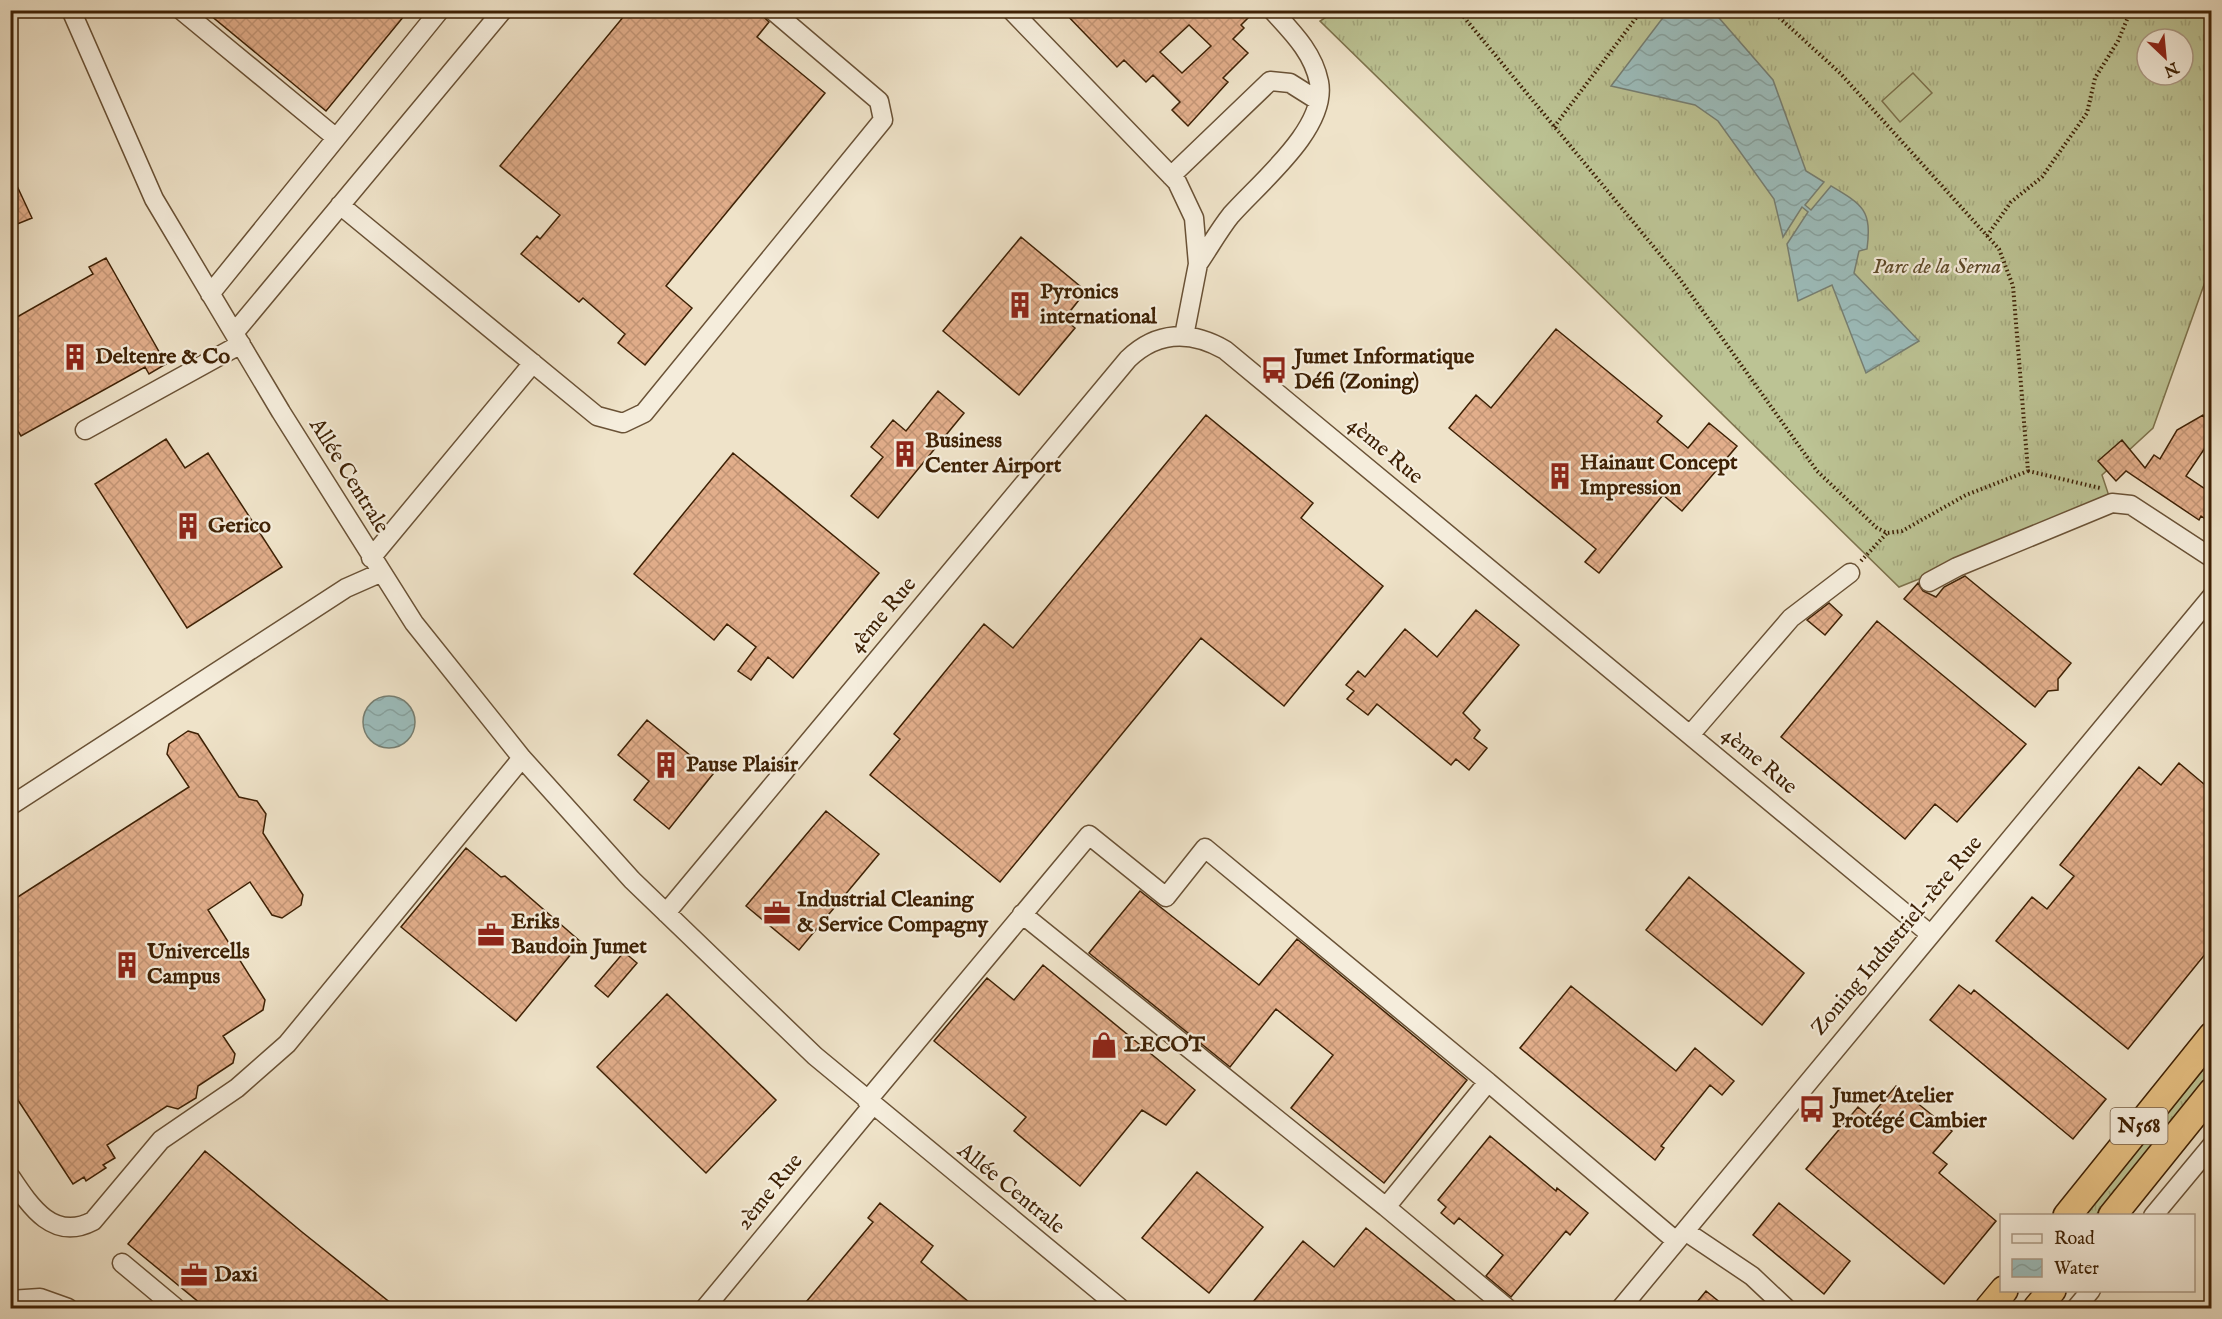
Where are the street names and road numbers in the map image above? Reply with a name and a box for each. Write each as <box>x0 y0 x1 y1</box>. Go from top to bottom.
street label: 4ème Rue <box>1341 411 1429 491</box>
street label: Allée Centrale <box>302 412 395 539</box>
street label: 4ème Rue <box>843 571 923 659</box>
street label: 4ème Rue <box>1715 721 1803 801</box>
street label: Zoning Industriel-1ère Rue <box>1805 830 1989 1042</box>
road number: N568 <box>2110 1108 2168 1144</box>
street label: Allée Centrale <box>951 1136 1071 1241</box>
street label: 2ème Rue <box>731 1148 809 1236</box>

